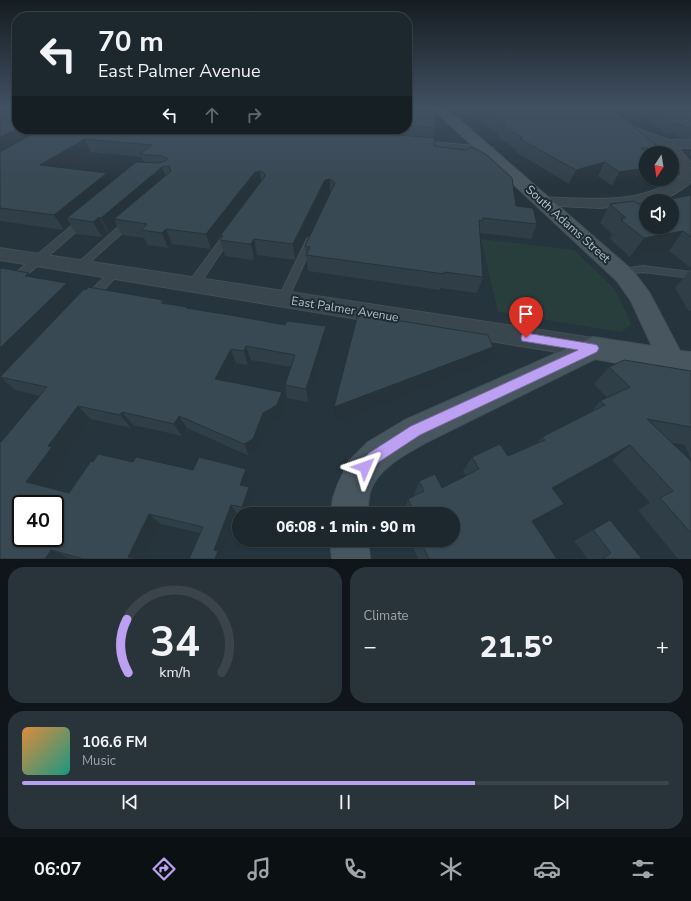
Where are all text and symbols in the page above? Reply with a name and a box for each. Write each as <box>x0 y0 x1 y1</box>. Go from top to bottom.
text: 70 m <box>98 23 164 61</box>
icon: left <box>32 28 84 80</box>
text: East Palmer Avenue <box>98 59 261 83</box>
icon: left <box>159 104 181 126</box>
icon: ahead <box>201 104 223 126</box>
icon: right <box>243 104 265 126</box>
north arrow <box>639 146 679 186</box>
map controls <box>639 146 679 234</box>
street label: South Adams Street <box>522 182 614 267</box>
button: sound <box>639 194 679 234</box>
street label: East Palmer Avenue <box>290 293 400 325</box>
pin <box>509 297 543 338</box>
icon: arrive <box>515 303 537 325</box>
position arrow <box>344 446 386 488</box>
speed limit sign: 40 <box>12 495 64 547</box>
text: 06:08 · 1 min · 90 m <box>276 517 416 537</box>
text: Climate <box>364 607 409 625</box>
text: 34 <box>150 614 200 671</box>
text: 21.5° <box>480 627 553 668</box>
text: − <box>364 632 377 662</box>
text: + <box>656 632 669 662</box>
text: km/h <box>159 663 190 682</box>
text: 106.6 FM <box>82 732 147 752</box>
text: Music <box>82 752 116 770</box>
icon: previous <box>119 791 141 813</box>
icon: pause <box>334 791 356 813</box>
icon: next <box>550 791 572 813</box>
icon: directions <box>150 855 178 883</box>
icon: music <box>245 855 273 883</box>
icon: phone <box>341 855 369 883</box>
icon: climate <box>437 855 465 883</box>
icon: car <box>533 855 561 883</box>
icon: filters <box>629 855 657 883</box>
text: 06:07 <box>34 857 82 881</box>

